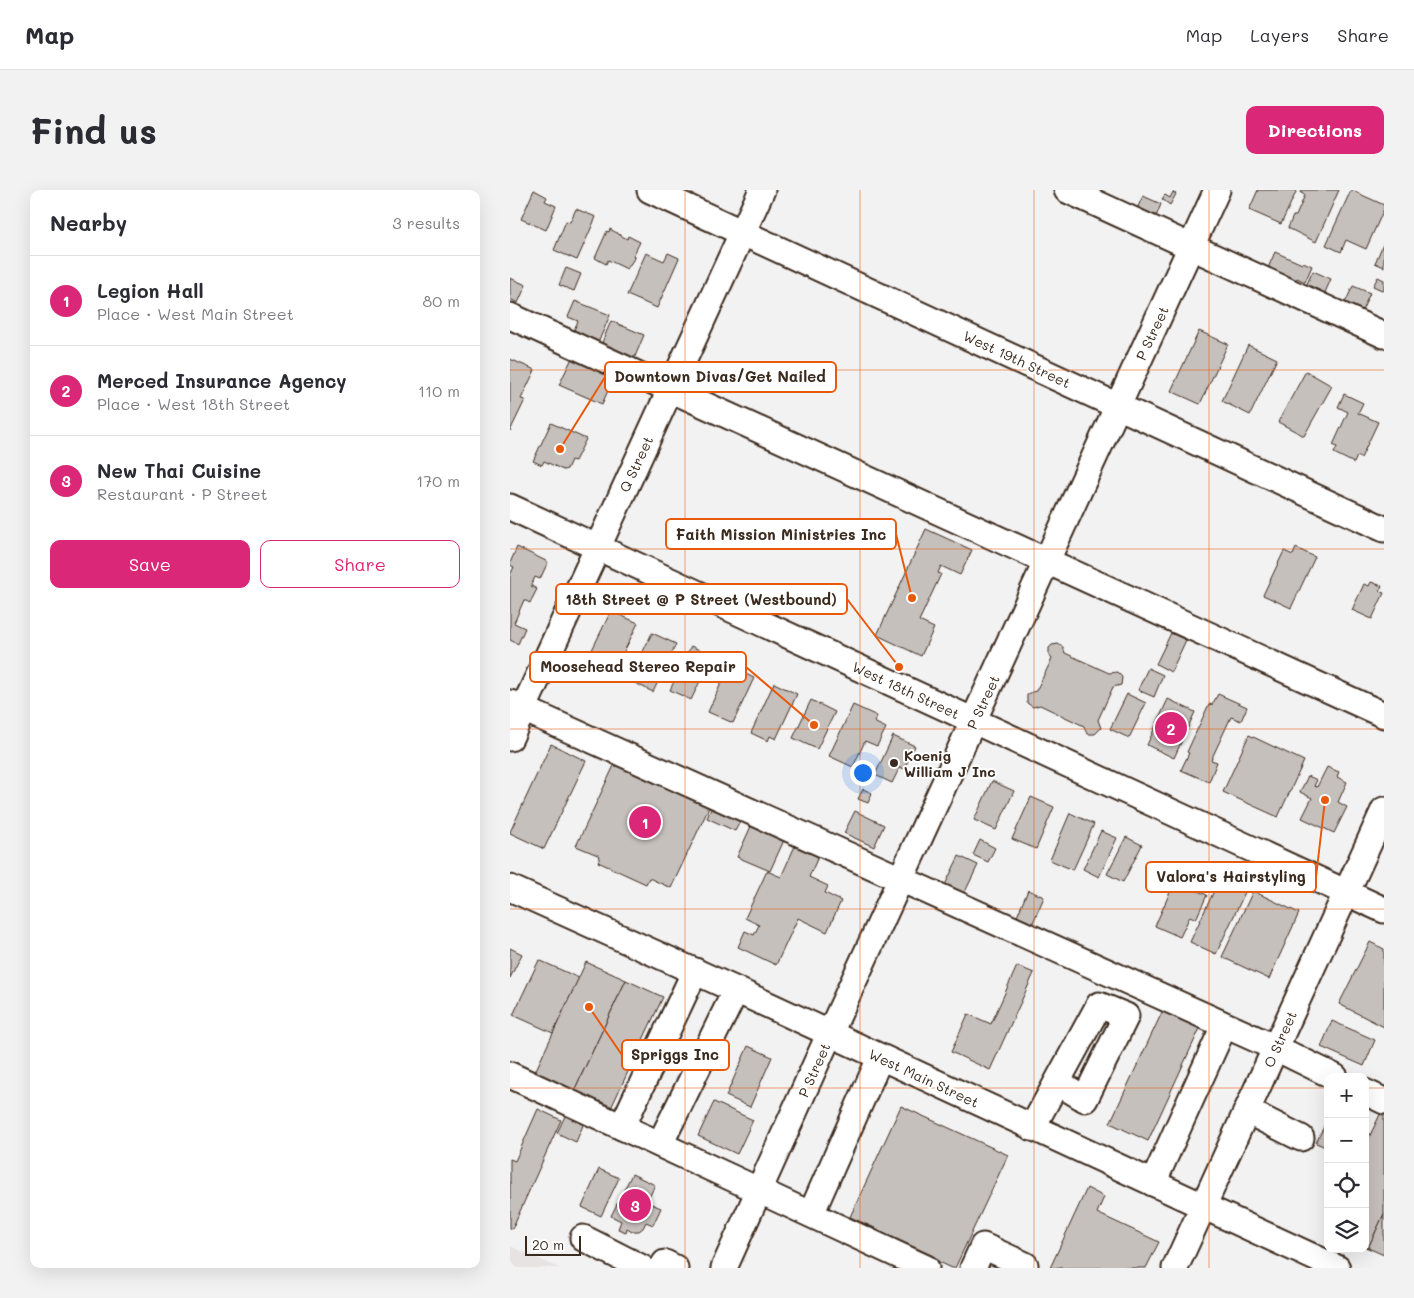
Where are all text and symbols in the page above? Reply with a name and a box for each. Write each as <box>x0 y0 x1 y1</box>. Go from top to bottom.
text: Map <box>25 19 74 50</box>
text: Map <box>1186 23 1222 47</box>
text: Layers <box>1250 23 1309 47</box>
text: Share <box>1337 23 1389 47</box>
button: Directions <box>1246 106 1384 154</box>
text: Find us <box>30 107 157 153</box>
text: Nearby <box>50 209 127 236</box>
text: 3 results <box>392 212 460 233</box>
text: Legion Hall <box>97 278 204 303</box>
text: 1 <box>62 290 70 311</box>
text: 80 m <box>423 290 460 311</box>
text: Place · West Main Street <box>97 303 294 324</box>
street label: P Street <box>1131 303 1173 363</box>
street label: West 19th Street <box>960 326 1074 392</box>
callout: Downtown Divas/Get Nailed <box>605 362 836 392</box>
text: Downtown Divas/Get Nailed <box>614 366 826 386</box>
text: Merced Insurance Agency <box>97 368 347 393</box>
text: 2 <box>62 380 70 401</box>
text: 110 m <box>418 380 460 401</box>
text: Place · West 18th Street <box>97 393 290 414</box>
street label: Q Street <box>615 433 657 495</box>
text: New Thai Cuisine <box>97 458 261 483</box>
text: 3 <box>61 470 71 491</box>
text: 170 m <box>416 470 460 491</box>
text: Restaurant · P Street <box>97 483 268 504</box>
callout: Faith Mission Ministries Inc <box>666 519 896 549</box>
text: Faith Mission Ministries Inc <box>676 524 886 544</box>
button: Save <box>50 540 250 588</box>
button: Share <box>260 540 460 588</box>
callout: 18th Street @ P Street (Westbound) <box>556 584 847 614</box>
text: 18th Street @ P Street (Westbound) <box>565 589 837 609</box>
callout: Moosehead Stereo Repair <box>530 652 746 682</box>
text: Moosehead Stereo Repair <box>540 656 736 676</box>
street label: West 18th Street <box>849 657 963 723</box>
street label: P Street <box>962 672 1004 732</box>
pin: 2 <box>1155 709 1187 747</box>
place label: Koenig William J Inc <box>904 746 996 781</box>
marker: Koenig William J Inc <box>888 757 900 769</box>
your location <box>850 760 876 786</box>
pin: 1 <box>629 803 661 841</box>
callout: Valora's Hairstyling <box>1146 862 1316 892</box>
text: Valora's Hairstyling <box>1156 866 1306 886</box>
street label: O Street <box>1259 1008 1301 1070</box>
callout: Spriggs Inc <box>622 1040 729 1070</box>
street label: P Street <box>794 1040 834 1100</box>
text: Spriggs Inc <box>631 1044 719 1064</box>
street label: West Main Street <box>866 1044 982 1112</box>
map controls <box>1324 1073 1369 1253</box>
button: + <box>1324 1073 1369 1118</box>
button: − <box>1324 1118 1369 1163</box>
button: locate <box>1324 1163 1369 1208</box>
pin: 3 <box>619 1186 651 1224</box>
button: layers <box>1324 1208 1369 1253</box>
scale bar <box>525 1233 581 1256</box>
text: 20 m <box>532 1235 564 1254</box>

